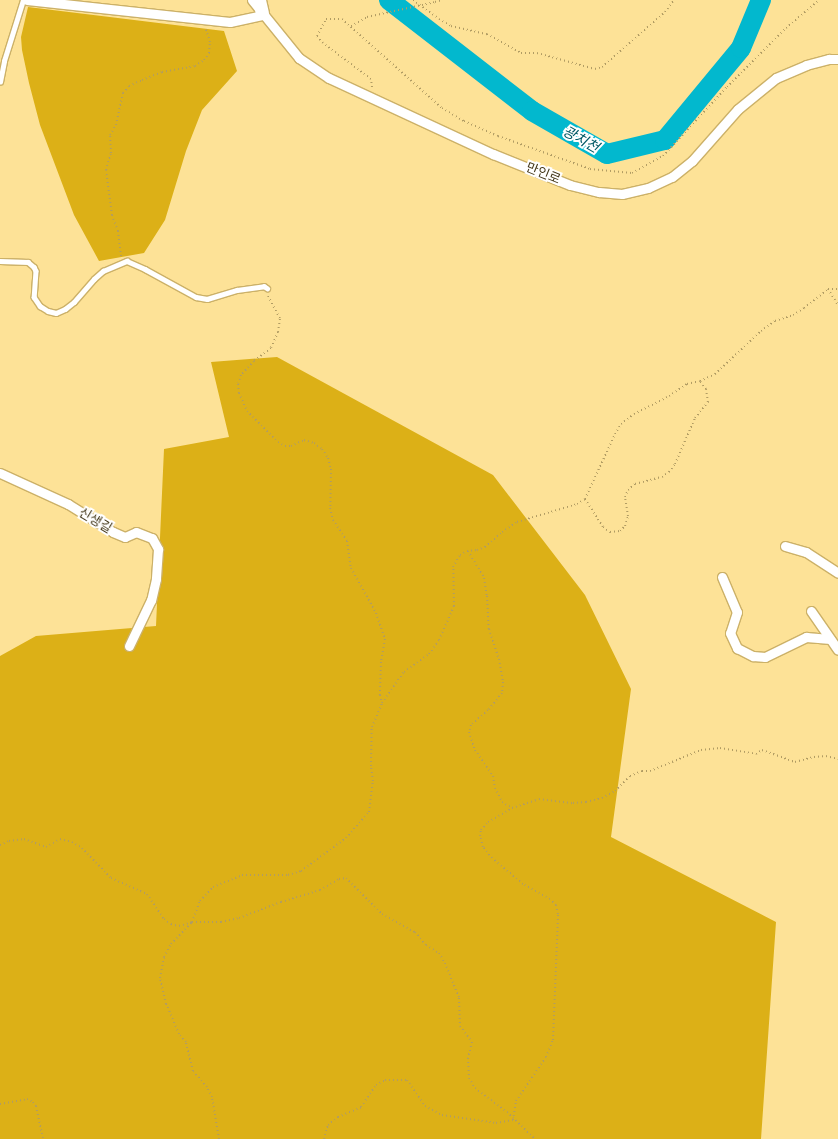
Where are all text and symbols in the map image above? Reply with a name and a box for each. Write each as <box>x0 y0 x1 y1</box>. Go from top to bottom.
water label: 광치천 <box>560 122 602 156</box>
street label: 만인로 <box>523 160 563 188</box>
street label: 신생길 <box>76 505 114 537</box>

